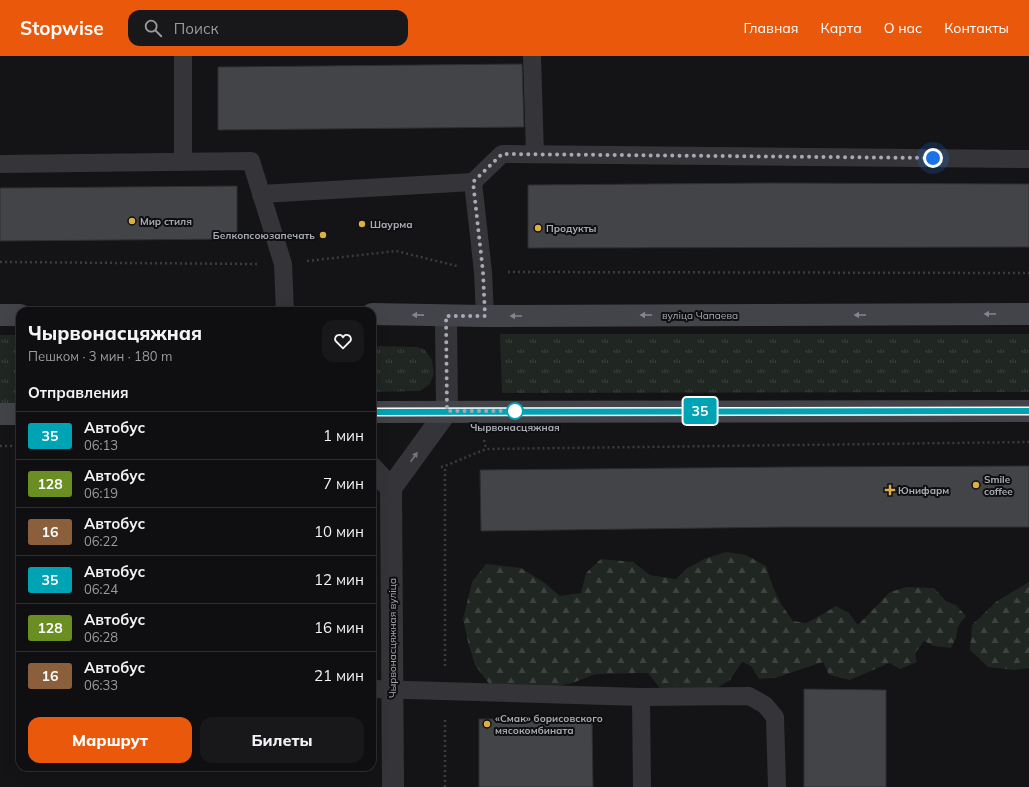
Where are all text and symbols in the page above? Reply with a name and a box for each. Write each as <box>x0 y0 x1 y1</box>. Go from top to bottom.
search box <box>128 10 408 46</box>
text: Stopwise <box>20 16 104 40</box>
icon: search <box>142 17 164 39</box>
text: Поиск <box>174 19 219 38</box>
text: Главная <box>744 19 799 37</box>
text: Карта <box>821 19 862 37</box>
text: О нас <box>884 19 922 37</box>
text: Контакты <box>944 19 1009 37</box>
your location <box>923 148 943 168</box>
place label: Мир стиля <box>140 215 192 228</box>
marker: Мир стиля <box>127 216 137 226</box>
place label: Шаурма <box>370 218 413 231</box>
marker: Шаурма <box>357 219 367 229</box>
place label: Продукты <box>546 222 597 235</box>
marker: Продукты <box>533 223 543 233</box>
place label: Белкопсоюзапечать <box>213 229 315 242</box>
marker: Белкопсоюзапечать <box>318 230 328 240</box>
street label: вуліца Чапаева <box>662 309 738 322</box>
one-way arrow <box>983 311 996 317</box>
one-way arrow <box>411 312 424 318</box>
one-way arrow <box>639 312 652 318</box>
one-way arrow <box>853 312 866 318</box>
one-way arrow <box>509 313 522 319</box>
button: heart <box>322 320 364 362</box>
text: Чырвонасцяжная <box>28 321 202 345</box>
text: Пешком · 3 мин · 180 m <box>28 348 172 364</box>
text: Отправления <box>28 383 129 402</box>
line badge: 35 <box>682 398 718 424</box>
marker: Чырвонасцяжная <box>506 402 524 420</box>
text: 35 <box>692 402 708 420</box>
text: Автобус <box>84 418 145 437</box>
place label: Чырвонасцяжная <box>470 421 560 434</box>
text: 1 мин <box>323 426 364 445</box>
text: 35 <box>42 427 58 445</box>
text: 06:13 <box>84 437 118 453</box>
one-way arrow <box>410 452 418 462</box>
text: Автобус <box>84 466 145 485</box>
place label: Smile coffee <box>984 473 1013 498</box>
text: 7 мин <box>323 474 364 493</box>
text: 128 <box>37 475 63 493</box>
marker: Smile coffee <box>971 480 981 490</box>
place label: Юнифарм <box>898 484 949 497</box>
text: 06:19 <box>84 485 118 501</box>
marker: Юнифарм <box>885 485 895 495</box>
text: Автобус <box>84 514 145 533</box>
text: 10 мин <box>314 522 364 541</box>
text: 16 <box>42 523 58 541</box>
text: 06:22 <box>84 533 118 549</box>
text: Автобус <box>84 562 145 581</box>
text: 12 мин <box>314 570 364 589</box>
text: 35 <box>42 571 58 589</box>
street label: Чырвонасцяжная вуліца <box>386 578 399 698</box>
text: 06:24 <box>84 581 118 597</box>
text: Автобус <box>84 610 145 629</box>
text: 16 мин <box>314 618 364 637</box>
text: 128 <box>37 619 63 637</box>
text: 06:28 <box>84 629 118 645</box>
text: Автобус <box>84 658 145 677</box>
text: 21 мин <box>314 666 364 685</box>
text: 16 <box>42 667 58 685</box>
text: 06:33 <box>84 677 118 693</box>
place label: «Смак» борисовского мясокомбината <box>495 712 603 737</box>
button: Маршрут <box>28 717 192 763</box>
button: Билеты <box>200 717 364 763</box>
marker: «Смак» борисовского мясокомбината <box>482 719 492 729</box>

